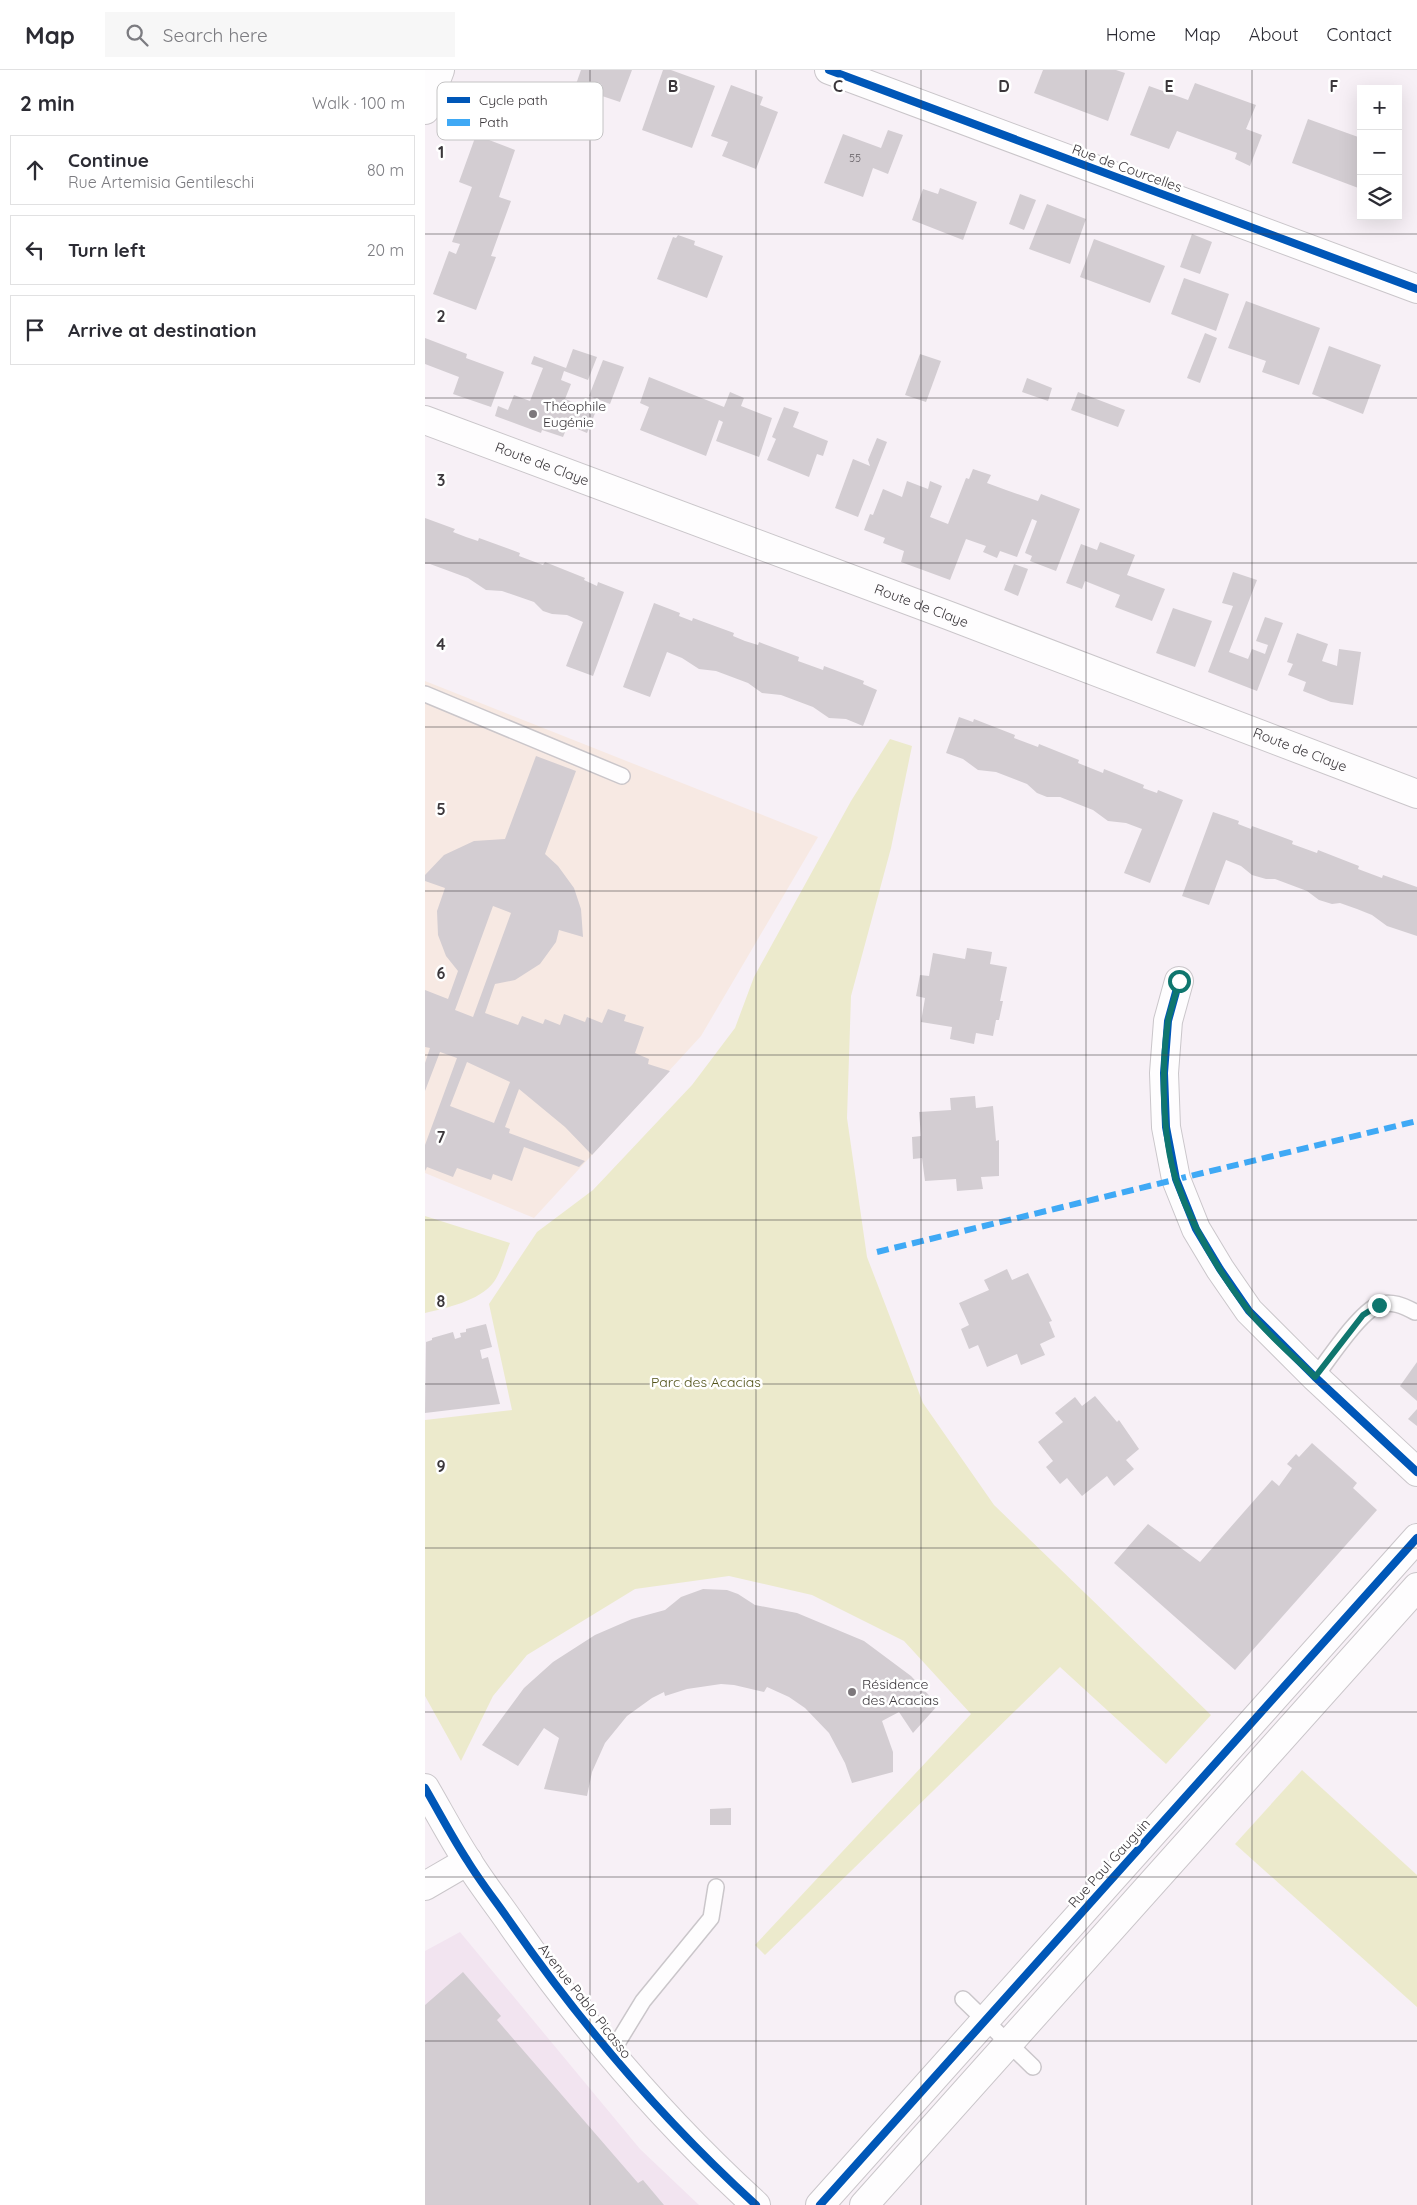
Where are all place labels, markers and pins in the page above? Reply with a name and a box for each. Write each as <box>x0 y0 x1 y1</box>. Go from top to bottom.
place label: Théophile Eugénie <box>543 397 606 431</box>
marker: Théophile Eugénie <box>527 408 539 420</box>
place label: Résidence des Acacias <box>862 1675 939 1709</box>
marker: Résidence des Acacias <box>846 1686 858 1698</box>

